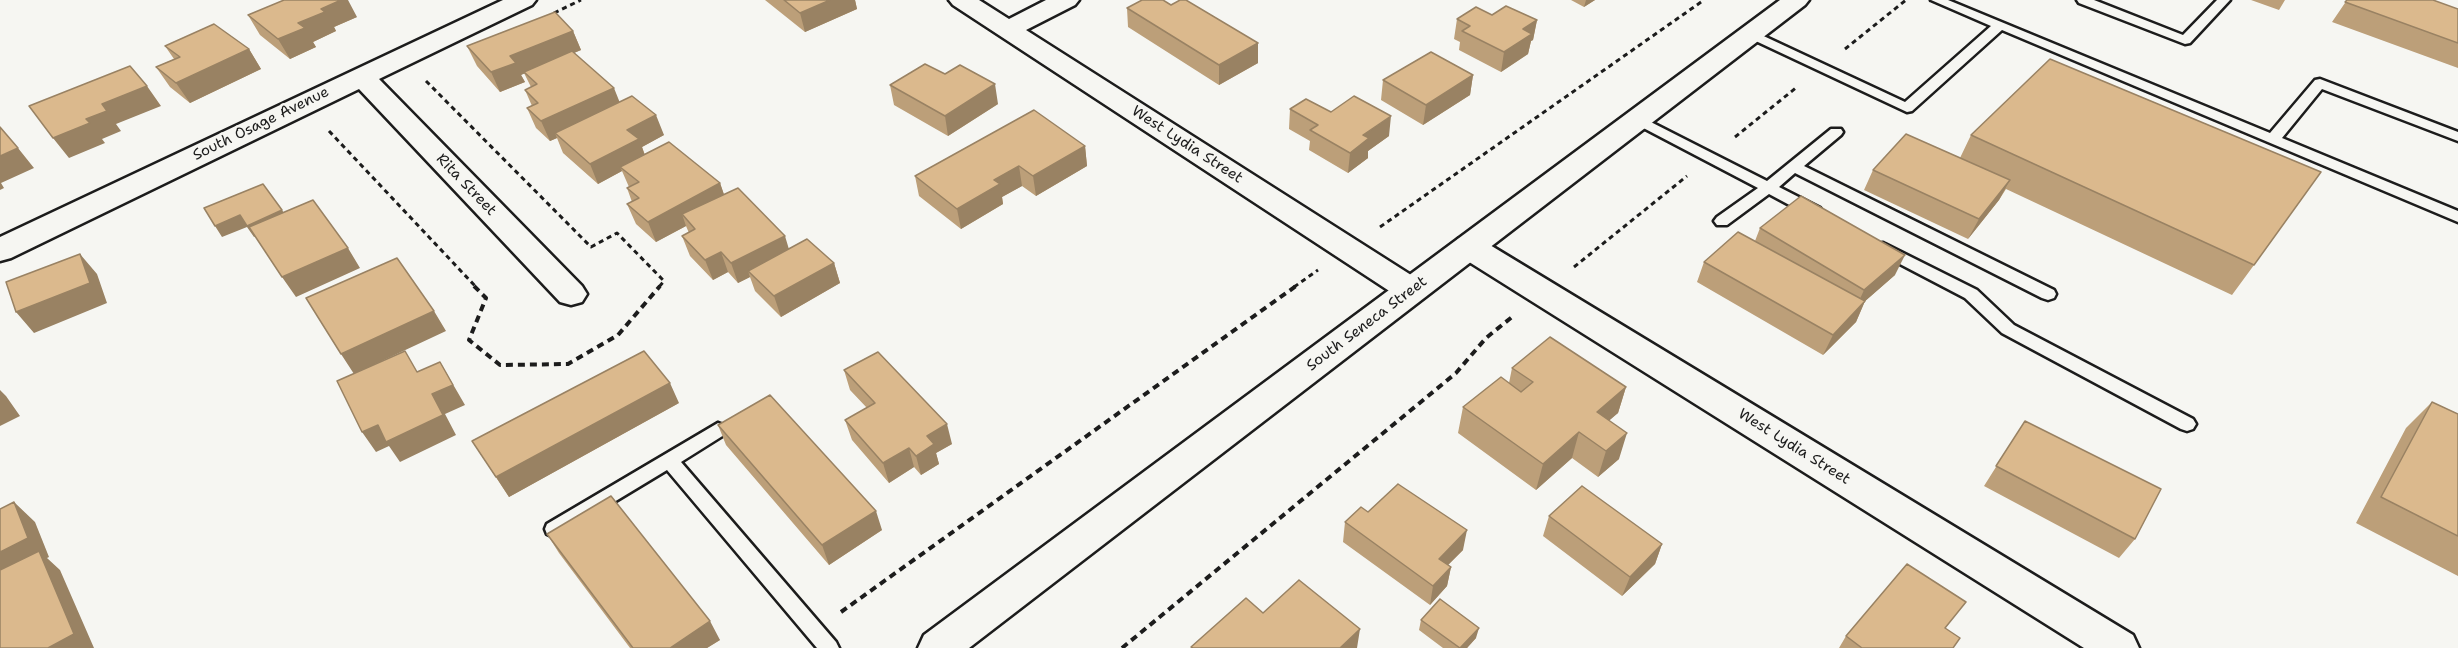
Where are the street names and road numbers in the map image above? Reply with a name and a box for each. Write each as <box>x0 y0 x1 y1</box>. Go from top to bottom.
street label: South Osage Avenue <box>190 83 332 165</box>
street label: West Lydia Street <box>1128 102 1246 188</box>
street label: Rita Street <box>432 150 500 220</box>
street label: South Seneca Street <box>1303 273 1431 375</box>
street label: West Lydia Street <box>1735 405 1853 489</box>

